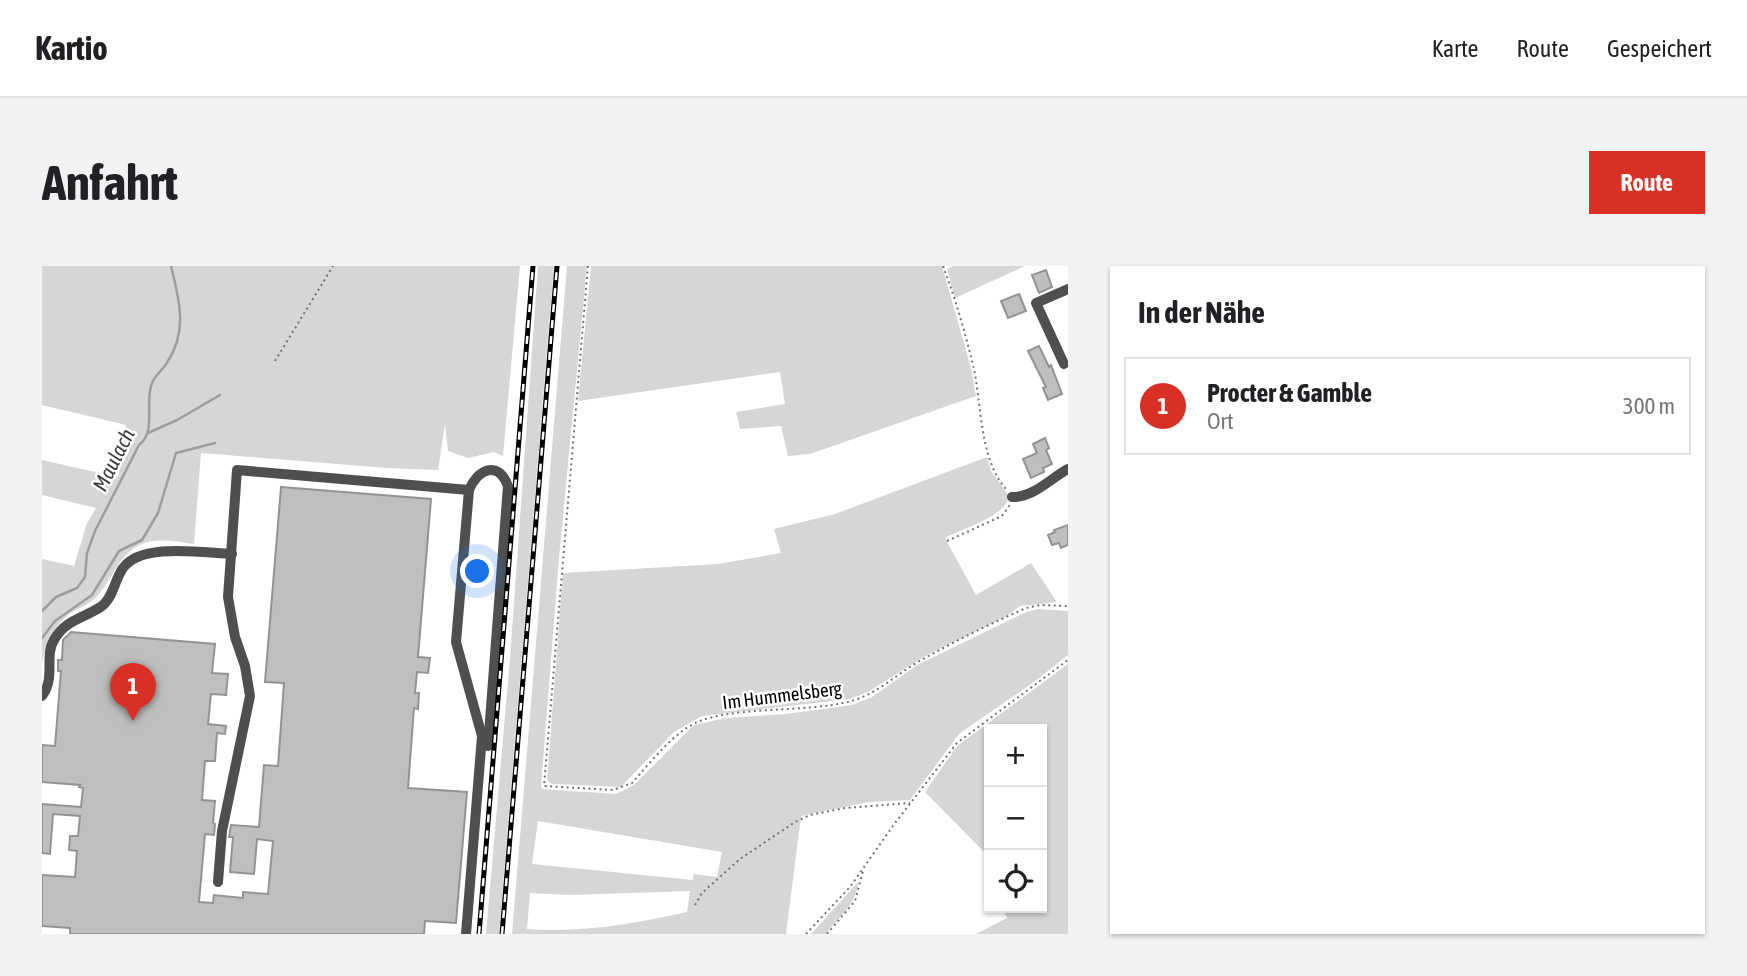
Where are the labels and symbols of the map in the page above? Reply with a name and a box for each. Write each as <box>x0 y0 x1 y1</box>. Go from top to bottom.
water label: Maulach <box>87 424 139 495</box>
your location <box>460 554 494 588</box>
pin: 1 <box>110 663 156 721</box>
street label: Im Hummelsberg <box>721 677 844 713</box>

